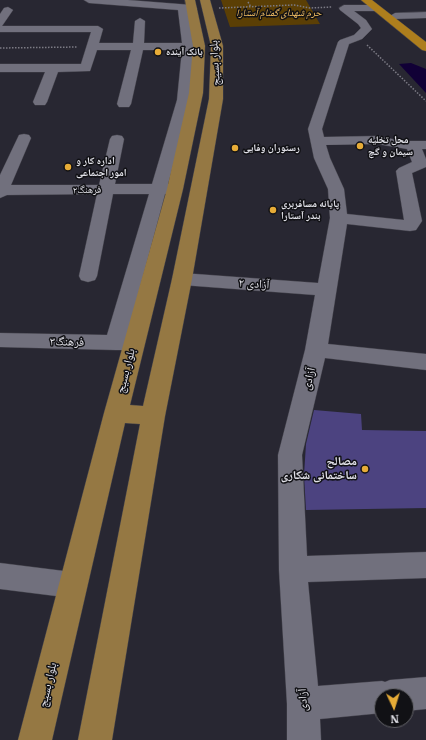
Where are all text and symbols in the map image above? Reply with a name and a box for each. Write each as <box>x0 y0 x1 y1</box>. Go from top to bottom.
park label: حرم شهدای گمنام آستارا <box>236 7 322 19</box>
street label: بلوار بسیج <box>207 40 223 86</box>
place label: بانک آینده <box>166 46 203 58</box>
marker: بانک آینده <box>153 47 163 57</box>
place label: محل تخلیه سیمان و گچ <box>368 134 413 158</box>
marker: محل تخلیه سیمان و گچ <box>355 141 365 151</box>
place label: رستوران وفایی <box>243 142 300 154</box>
marker: رستوران وفایی <box>230 143 240 153</box>
place label: اداره کار و امور اجتماعی <box>76 155 127 178</box>
marker: اداره کار و امور اجتماعی <box>63 162 73 172</box>
street label: فرهنگ۲ <box>73 184 101 196</box>
place label: پایانه مسافربری بندر آستارا <box>281 198 339 222</box>
marker: پایانه مسافربری بندر آستارا <box>268 205 278 215</box>
street label: آزادی ۲ <box>238 276 270 292</box>
street label: فرهنگ۳ <box>50 335 84 349</box>
street label: بلوار بسیج <box>113 347 139 395</box>
street label: آزادی <box>299 366 319 392</box>
place label: مصالح ساختمانی شکاری <box>281 455 357 483</box>
marker: مصالح ساختمانی شکاری <box>360 464 370 474</box>
street label: بلوار بسیج <box>36 661 60 709</box>
street label: آزادی <box>295 688 311 712</box>
north arrow <box>374 688 414 728</box>
text: N <box>390 712 400 726</box>

